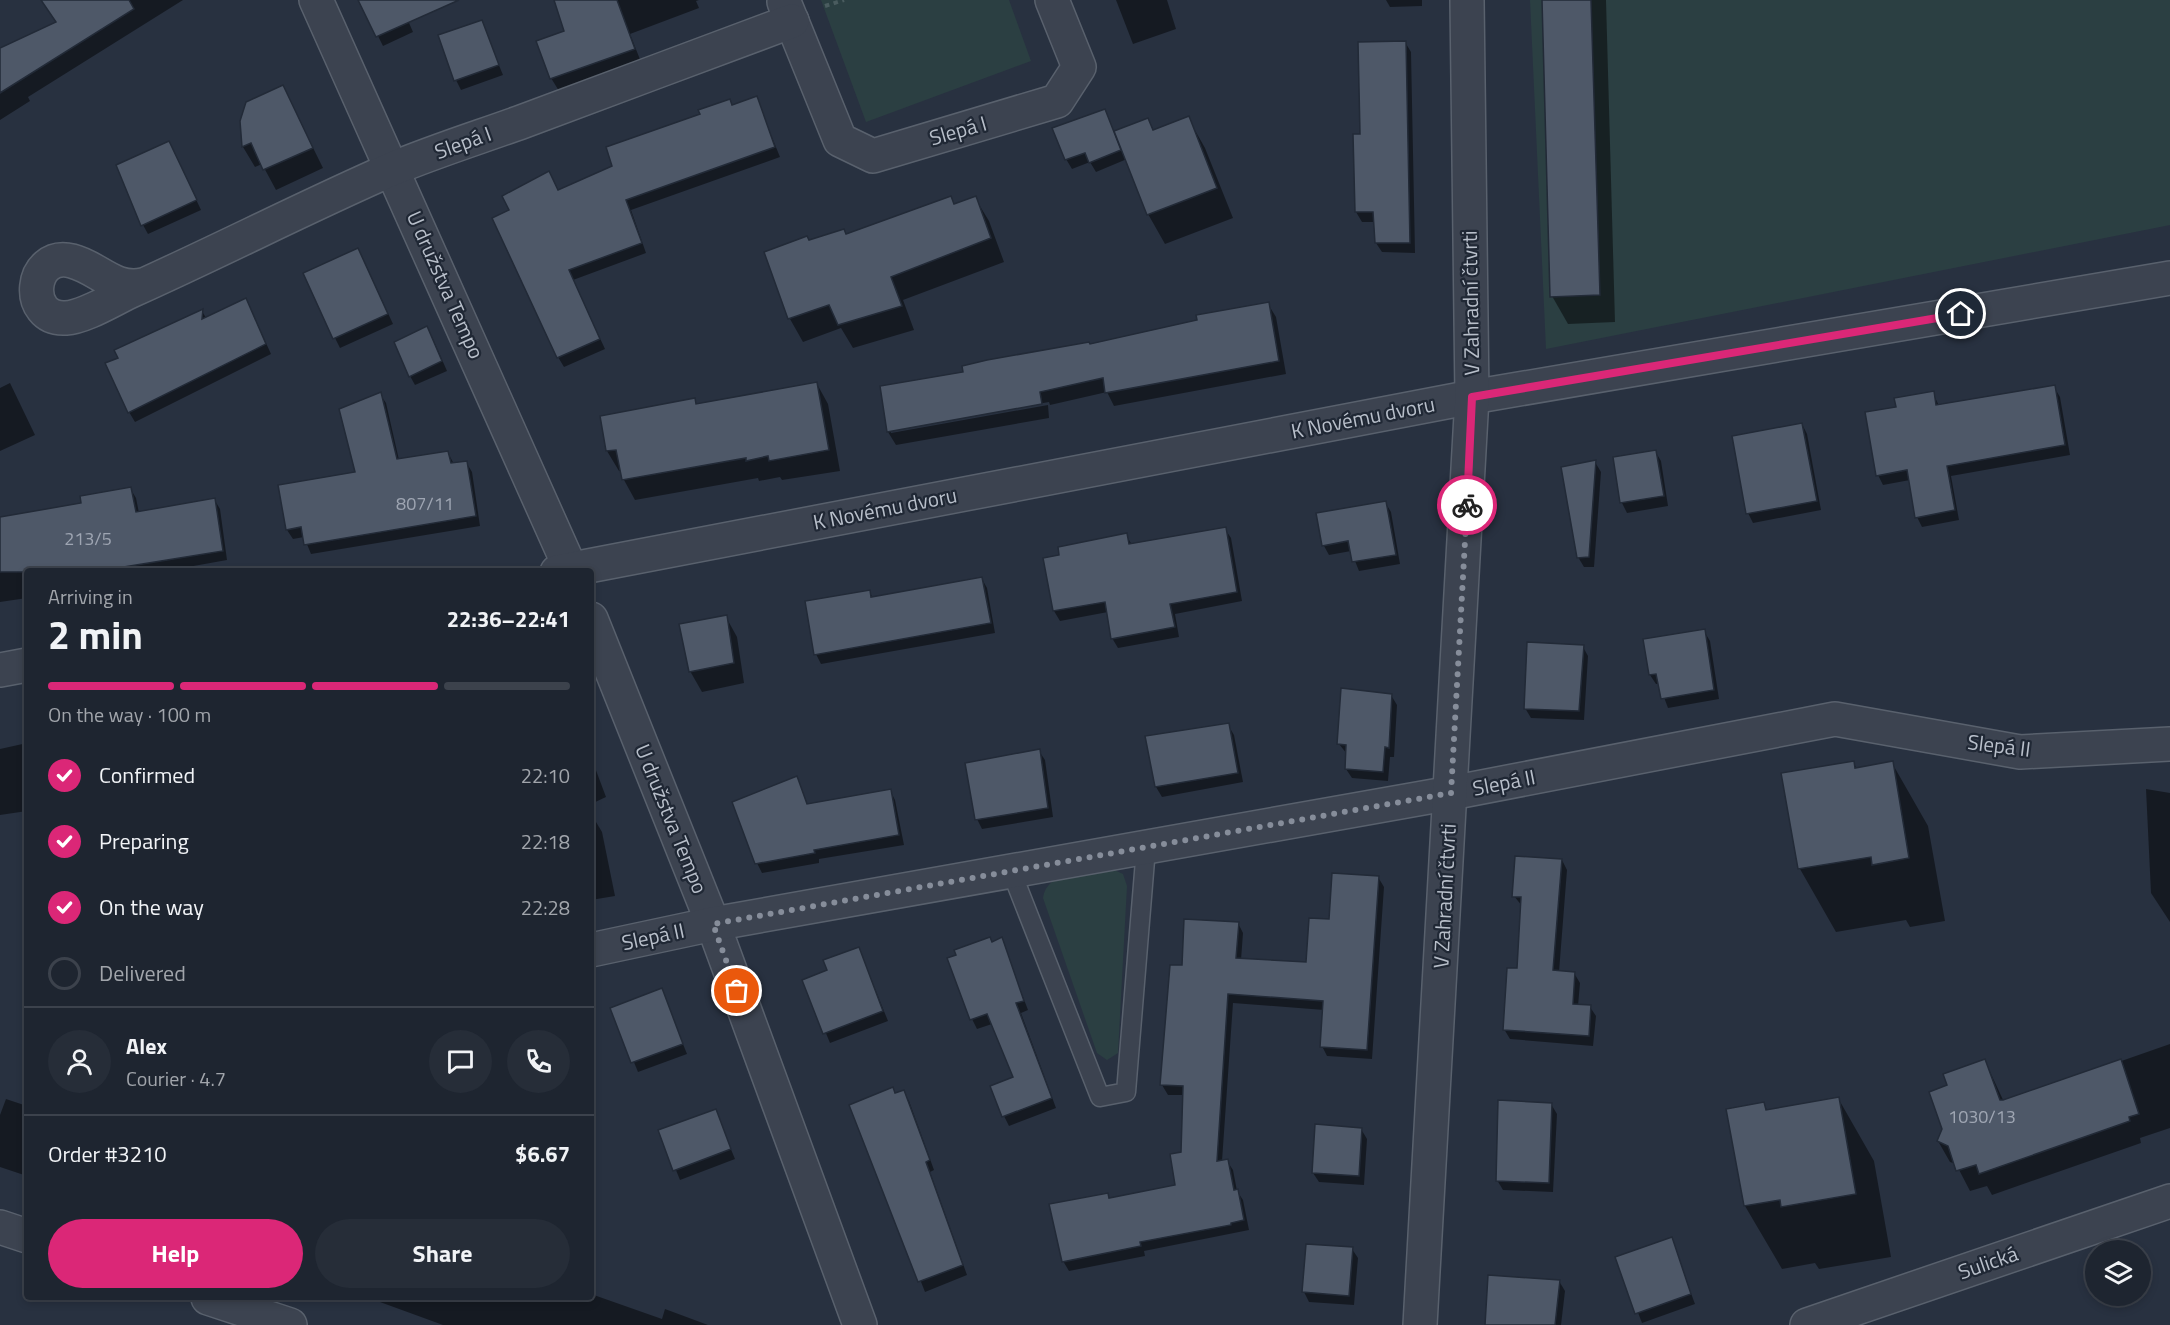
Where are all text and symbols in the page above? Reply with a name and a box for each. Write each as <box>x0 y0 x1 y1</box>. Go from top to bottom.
street label: Slepá I <box>925 107 990 153</box>
street label: Slepá I <box>430 117 495 167</box>
street label: U družstva Tempo <box>399 206 493 364</box>
street label: V Zahradní čtvrti <box>1453 230 1487 376</box>
pin <box>1935 288 1986 339</box>
icon: home <box>1944 297 1977 330</box>
street label: K Novému dvoru <box>1288 387 1437 447</box>
courier <box>1437 475 1497 535</box>
street label: K Novému dvoru <box>810 478 959 538</box>
icon: bike <box>1451 489 1484 522</box>
house number: 807/11 <box>396 490 454 517</box>
house number: 213/5 <box>64 525 112 552</box>
text: Arriving in <box>48 581 133 612</box>
text: 22:36–22:41 <box>447 602 570 636</box>
text: 2 min <box>48 605 143 664</box>
text: On the way · 100 m <box>48 699 211 730</box>
street label: Slepá II <box>1966 725 2033 765</box>
street label: U družstva Tempo <box>627 739 717 898</box>
text: Confirmed <box>99 758 195 792</box>
icon: check <box>48 759 81 792</box>
text: 22:10 <box>521 760 570 791</box>
street label: Slepá II <box>1470 760 1538 804</box>
street label: V Zahradní čtvrti <box>1424 823 1464 969</box>
text: Preparing <box>99 824 189 858</box>
icon: check <box>48 825 81 858</box>
text: 22:18 <box>521 826 570 857</box>
text: On the way <box>99 890 204 924</box>
icon: check <box>48 891 81 924</box>
text: 22:28 <box>521 892 570 923</box>
street label: Slepá II <box>618 914 687 958</box>
text: Delivered <box>99 956 186 990</box>
pin <box>711 965 762 1016</box>
icon: bag <box>720 974 753 1007</box>
text: Alex <box>126 1029 167 1063</box>
button: person <box>48 1030 111 1093</box>
button: chat <box>429 1030 492 1093</box>
button: phone <box>507 1030 570 1093</box>
text: Courier · 4.7 <box>126 1063 226 1094</box>
house number: 1030/13 <box>1948 1103 2016 1130</box>
text: Order #3210 <box>48 1137 167 1171</box>
text: $6.67 <box>515 1137 570 1171</box>
button: Help <box>48 1219 303 1288</box>
button: Share <box>315 1219 570 1288</box>
street label: Sulická <box>1953 1237 2022 1287</box>
map controls <box>2085 1240 2151 1306</box>
button: layers <box>2085 1240 2151 1306</box>

